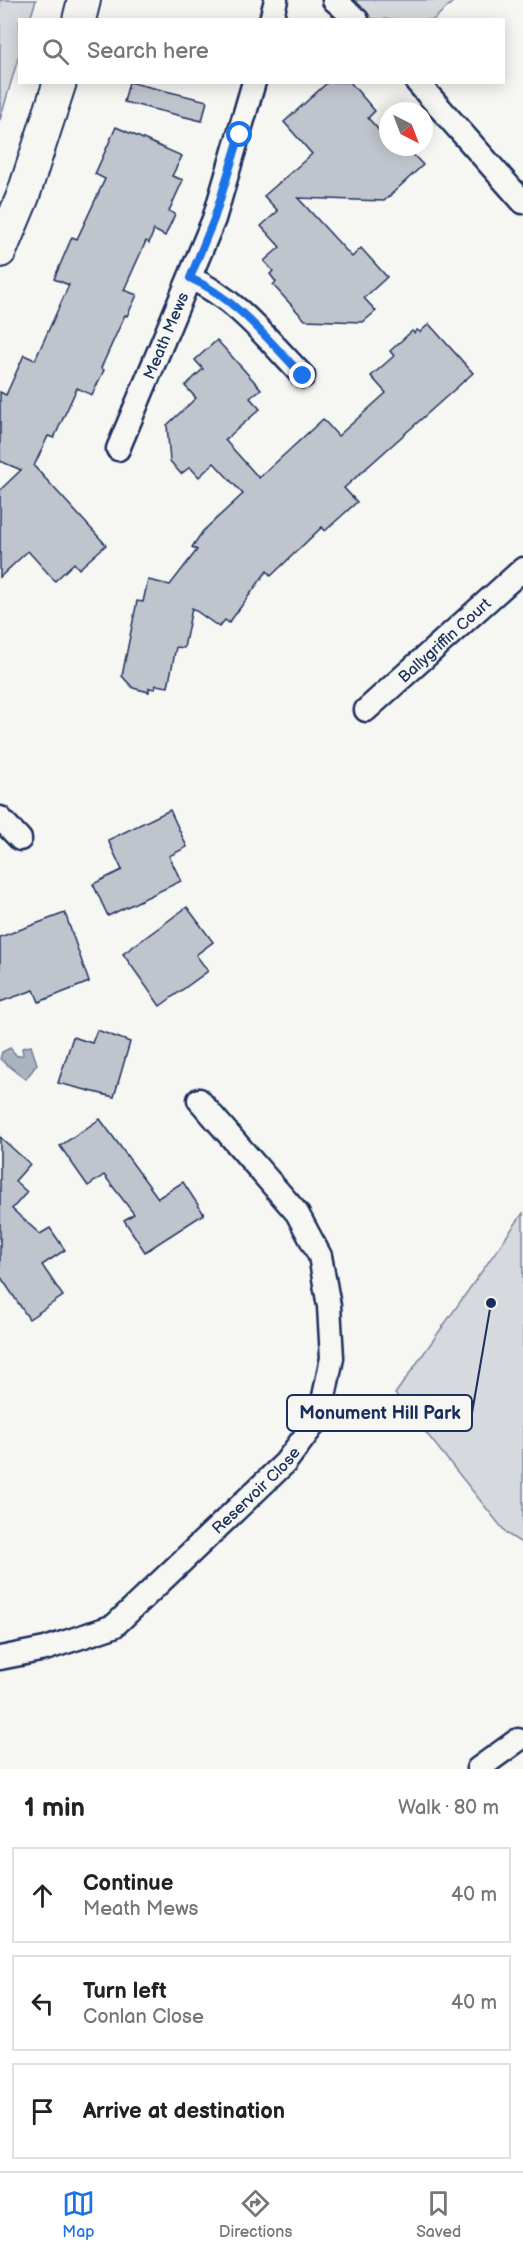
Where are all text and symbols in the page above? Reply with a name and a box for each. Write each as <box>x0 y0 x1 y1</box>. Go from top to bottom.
search box <box>18 18 505 84</box>
icon: search <box>39 35 72 68</box>
text: Search here <box>87 38 209 65</box>
north arrow <box>379 102 433 156</box>
route start <box>226 121 252 147</box>
street label: Meath Mews <box>140 290 193 382</box>
route end <box>289 362 315 388</box>
street label: Ballygriffin Court <box>395 595 495 687</box>
callout: Monument Hill Park <box>287 1395 472 1431</box>
text: Monument Hill Park <box>299 1403 461 1424</box>
street label: Reservoir Close <box>209 1443 305 1538</box>
text: 1 min <box>24 1793 85 1824</box>
text: Walk · 80 m <box>398 1796 499 1820</box>
text: Continue <box>83 1870 173 1897</box>
icon: ahead <box>26 1879 59 1912</box>
text: 40 m <box>451 1883 497 1907</box>
text: Meath Mews <box>83 1897 198 1921</box>
text: Turn left <box>83 1978 167 2005</box>
icon: left <box>26 1987 59 2020</box>
text: 40 m <box>451 1991 497 2015</box>
text: Conlan Close <box>83 2005 204 2029</box>
icon: arrive <box>26 2095 59 2128</box>
text: Arrive at destination <box>83 2098 285 2125</box>
tab: Map <box>62 2187 95 2242</box>
tab: Directions <box>219 2187 292 2242</box>
tab: Saved <box>416 2187 461 2242</box>

